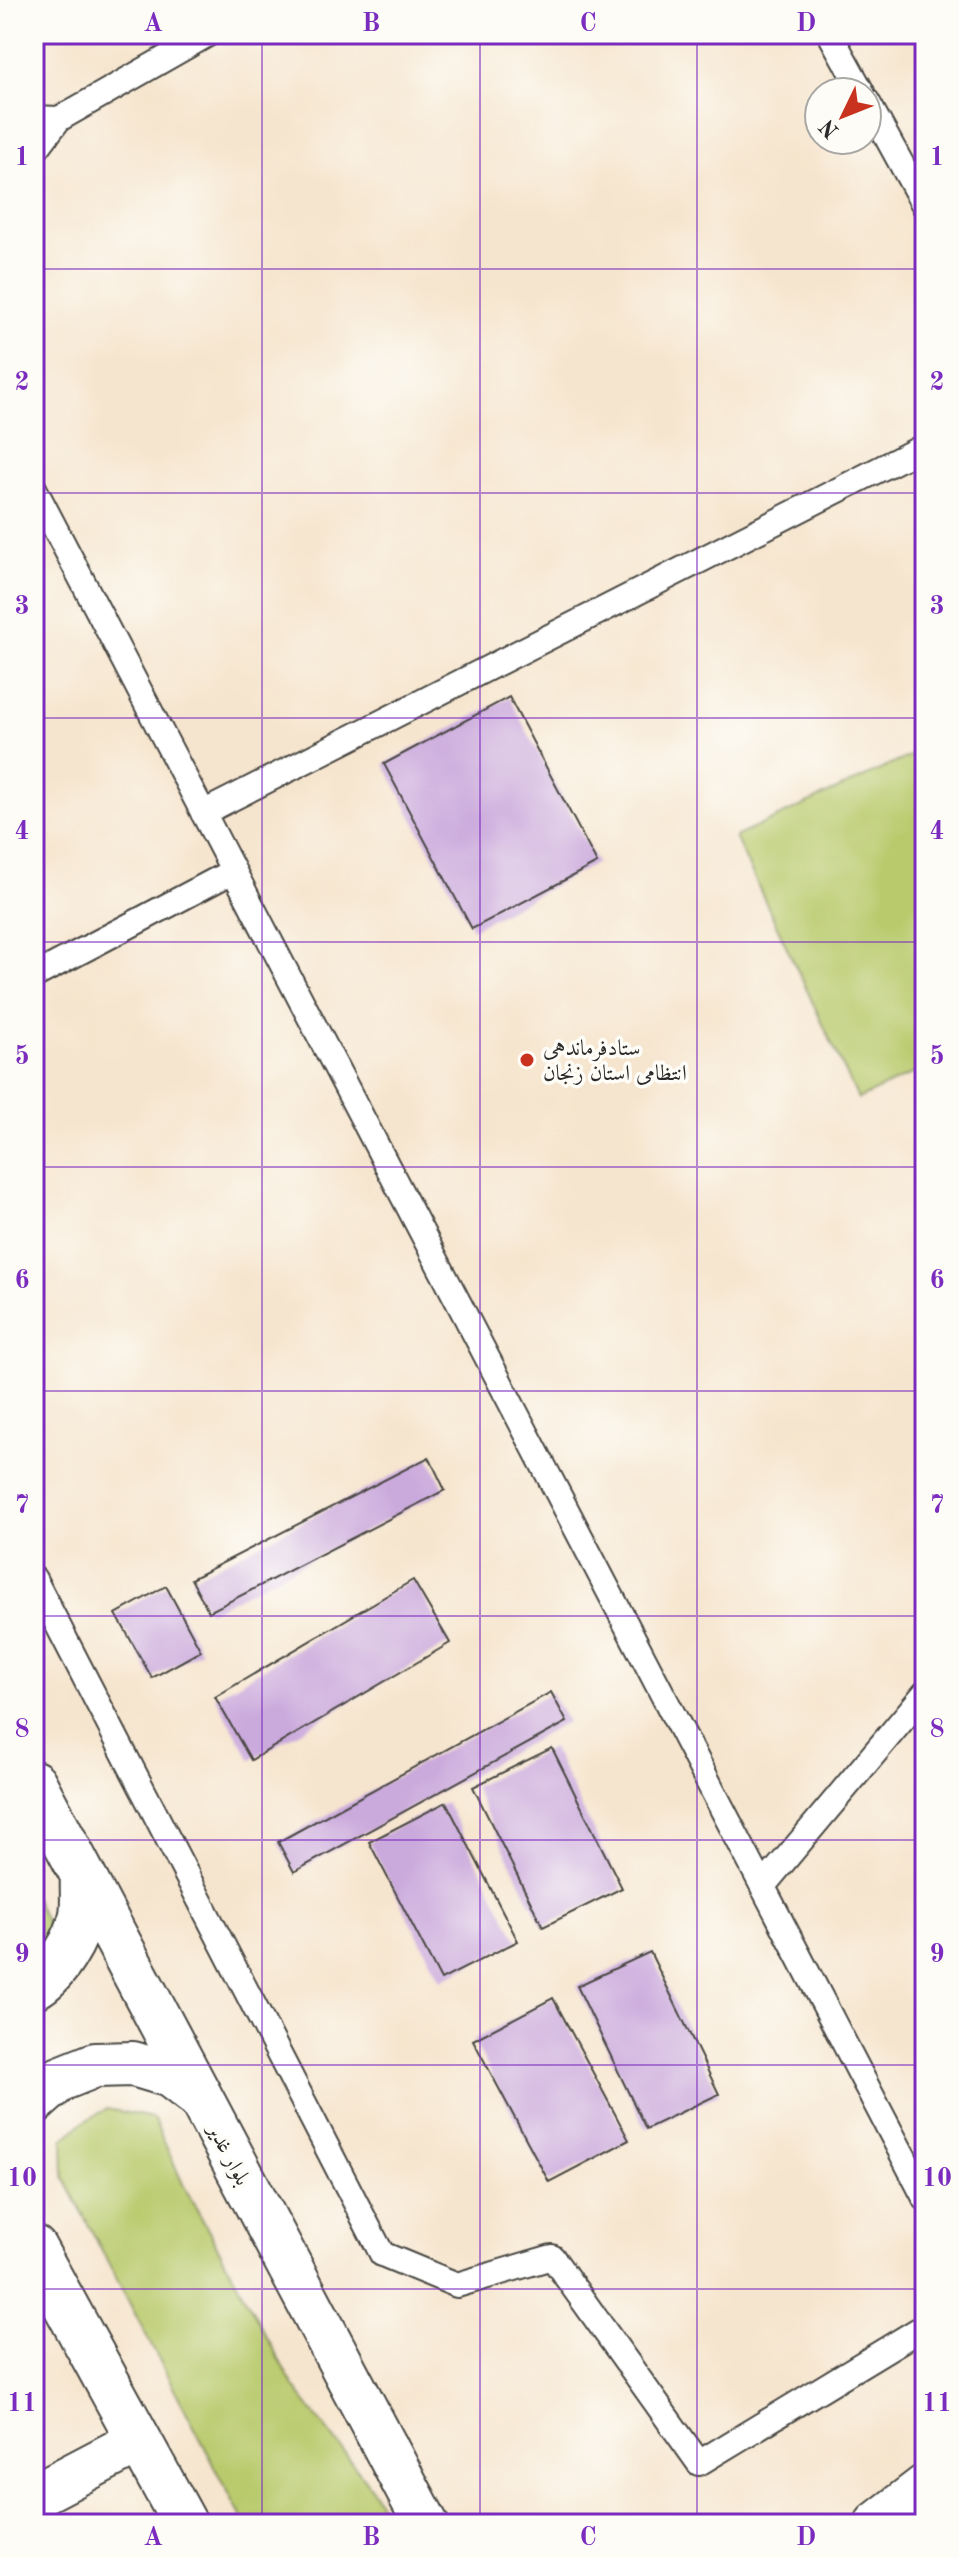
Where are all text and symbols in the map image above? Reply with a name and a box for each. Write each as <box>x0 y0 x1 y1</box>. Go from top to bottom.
text: A <box>143 11 163 37</box>
text: B <box>362 11 380 37</box>
text: C <box>579 11 597 37</box>
text: D <box>796 11 816 37</box>
north arrow <box>803 76 883 156</box>
text: N <box>816 114 844 142</box>
text: 1 <box>14 145 30 171</box>
text: 1 <box>929 145 945 171</box>
text: 2 <box>14 370 30 396</box>
text: 2 <box>929 370 945 396</box>
text: 3 <box>14 594 30 620</box>
text: 3 <box>929 594 945 620</box>
text: 4 <box>14 819 30 845</box>
text: 4 <box>929 819 945 845</box>
place label: ستادفرماندهی انتظامی استان زنجان <box>543 1038 687 1086</box>
text: 5 <box>14 1044 30 1070</box>
text: 5 <box>929 1044 945 1070</box>
marker: ستادفرماندهی انتظامی استان زنجان <box>518 1051 536 1069</box>
text: 6 <box>14 1268 30 1294</box>
text: 6 <box>929 1268 945 1294</box>
text: 7 <box>14 1493 30 1519</box>
text: 7 <box>929 1493 945 1519</box>
text: 8 <box>14 1717 30 1743</box>
text: 8 <box>929 1717 945 1743</box>
text: 9 <box>14 1942 30 1968</box>
text: 9 <box>929 1942 945 1968</box>
street label: بلوار غدیر <box>201 2119 253 2190</box>
text: 10 <box>7 2166 37 2192</box>
text: 10 <box>922 2166 952 2192</box>
text: 11 <box>7 2391 37 2417</box>
text: 11 <box>922 2391 952 2417</box>
text: A <box>143 2525 163 2551</box>
text: B <box>362 2525 380 2551</box>
text: C <box>579 2525 597 2551</box>
text: D <box>796 2525 816 2551</box>

